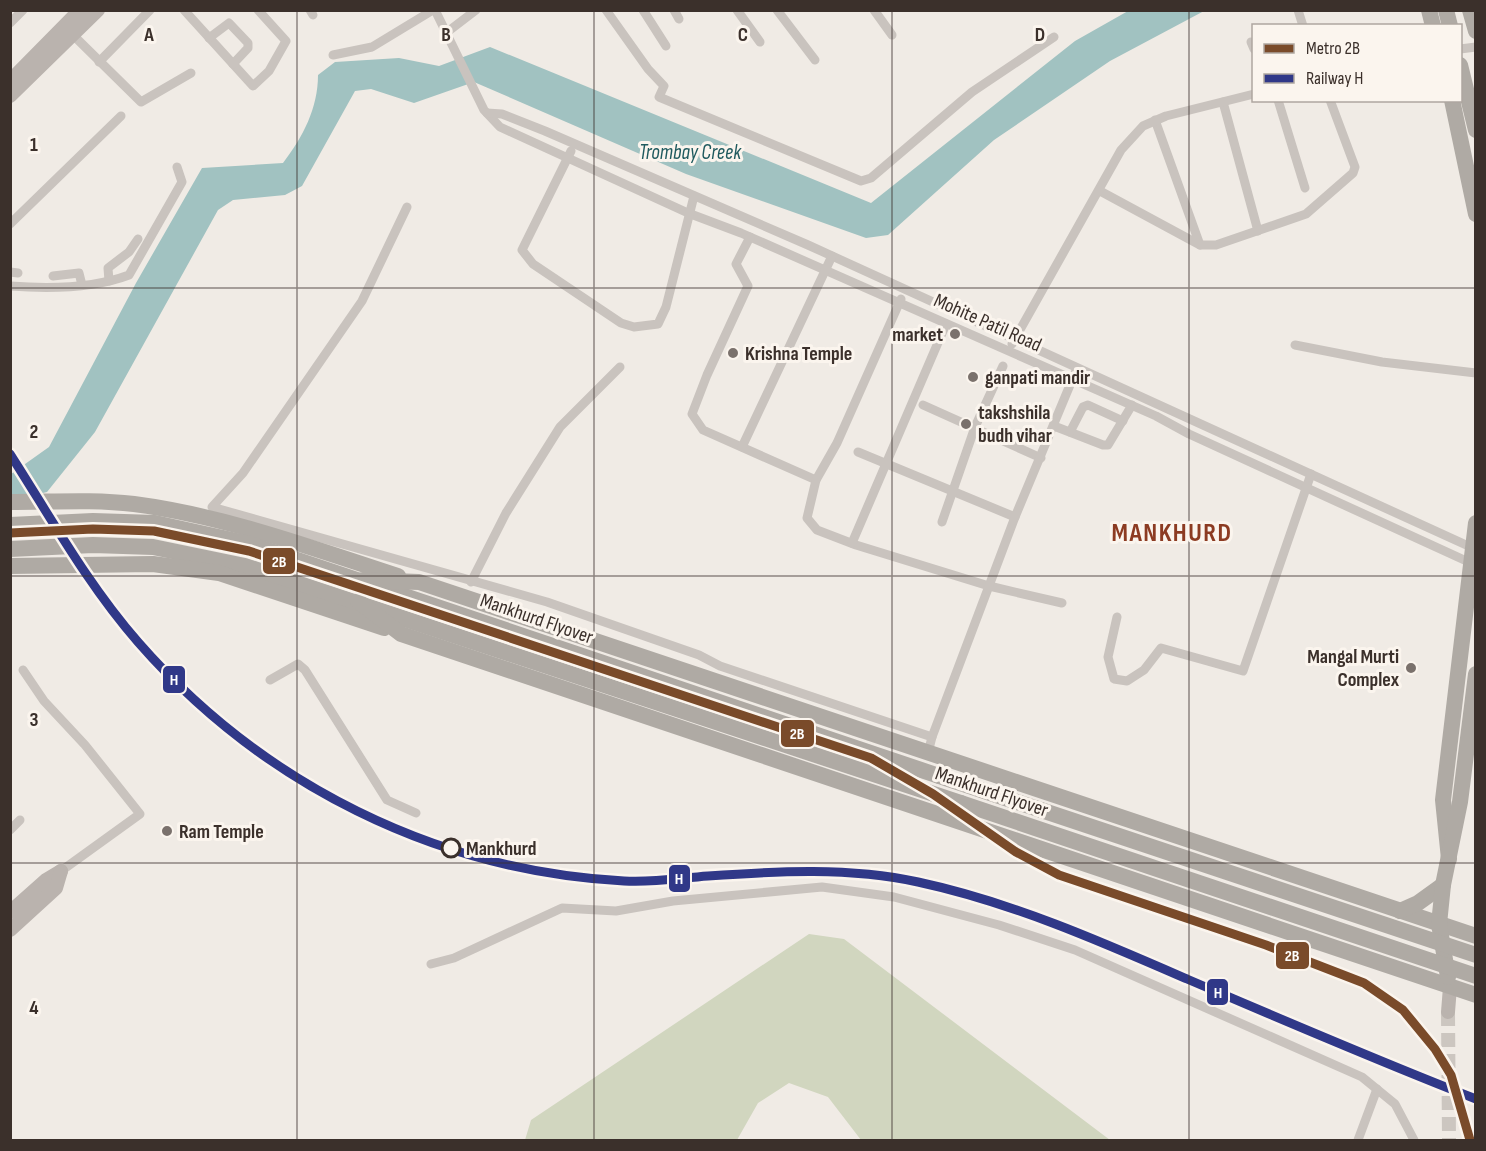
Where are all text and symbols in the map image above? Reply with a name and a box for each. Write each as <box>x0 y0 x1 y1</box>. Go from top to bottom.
text: A <box>143 23 154 47</box>
text: B <box>441 23 451 47</box>
text: C <box>738 23 748 47</box>
text: D <box>1035 23 1045 47</box>
legend <box>1252 24 1462 102</box>
text: Metro 2B <box>1306 38 1360 59</box>
text: Railway H <box>1306 68 1363 89</box>
text: 1 <box>30 133 38 157</box>
water label: Trombay Creek <box>639 140 742 165</box>
street label: Mohite Patil Road <box>930 288 1045 357</box>
place label: market <box>892 323 943 347</box>
marker: market <box>948 327 962 341</box>
place label: Krishna Temple <box>745 342 852 366</box>
marker: Krishna Temple <box>726 346 740 360</box>
place label: ganpati mandir <box>985 366 1090 390</box>
marker: ganpati mandir <box>966 370 980 384</box>
place label: takshshila budh vihar <box>978 401 1052 448</box>
marker: takshshila budh vihar <box>959 417 973 431</box>
text: 2 <box>30 420 38 444</box>
district label: MANKHURD <box>1111 518 1233 549</box>
line badge: 2B <box>262 547 296 575</box>
text: 2B <box>272 553 287 572</box>
street label: Mankhurd Flyover <box>477 588 597 650</box>
place label: Mangal Murti Complex <box>1307 645 1400 692</box>
marker: Mangal Murti Complex <box>1404 661 1418 675</box>
line badge: H <box>162 665 186 694</box>
text: H <box>170 671 178 690</box>
text: 3 <box>30 708 39 732</box>
line badge: 2B <box>780 719 815 748</box>
text: 2B <box>790 725 805 744</box>
street label: Mankhurd Flyover <box>932 761 1052 823</box>
place label: Ram Temple <box>179 820 264 844</box>
marker: Ram Temple <box>160 824 174 838</box>
place label: Mankhurd <box>466 837 536 861</box>
marker: Mankhurd <box>441 838 461 858</box>
line badge: H <box>668 864 691 893</box>
text: H <box>675 870 683 889</box>
line badge: 2B <box>1275 941 1310 970</box>
text: 2B <box>1285 947 1300 966</box>
line badge: H <box>1206 978 1229 1006</box>
text: H <box>1214 984 1222 1003</box>
text: 4 <box>29 996 39 1020</box>

